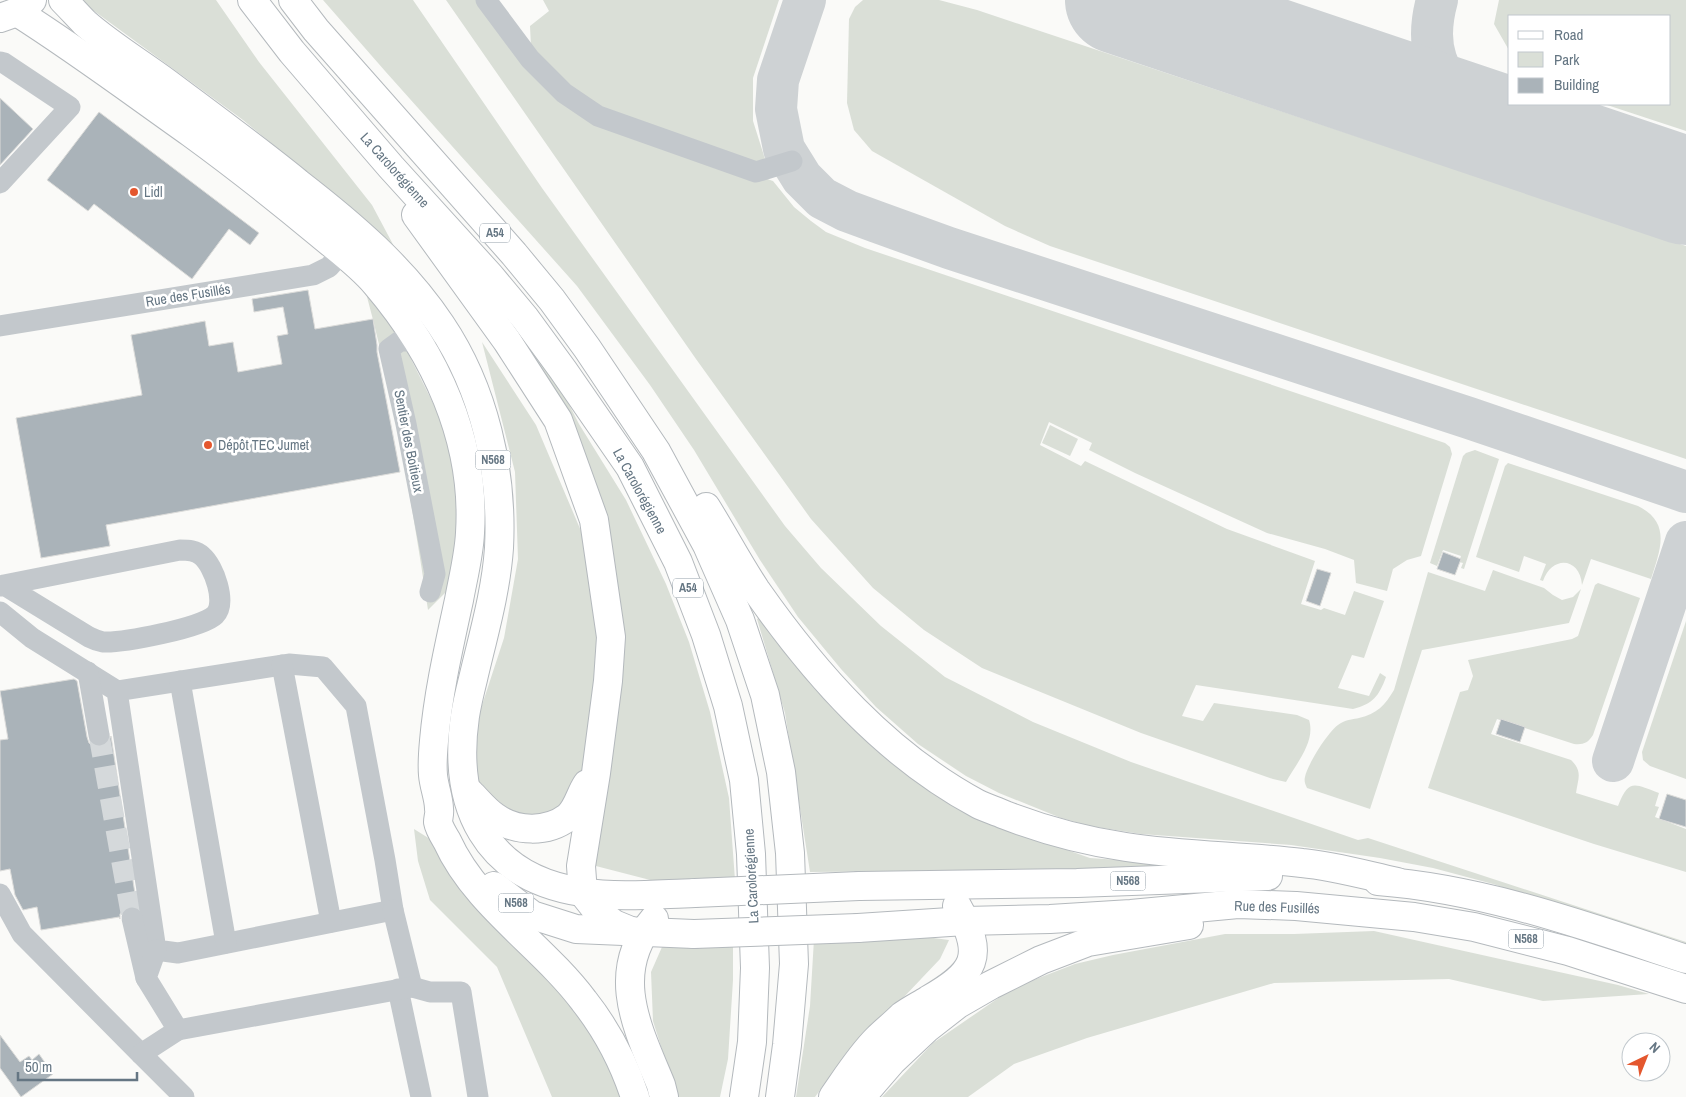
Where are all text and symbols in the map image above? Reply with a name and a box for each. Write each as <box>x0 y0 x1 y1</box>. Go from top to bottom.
legend <box>1508 15 1671 105</box>
text: Road <box>1554 24 1583 45</box>
text: Park <box>1554 49 1580 70</box>
text: Building <box>1554 74 1599 95</box>
street label: La Carolorégienne <box>356 129 434 211</box>
place label: Lidl <box>144 183 163 201</box>
marker: Lidl <box>128 186 140 198</box>
road number: A54 <box>480 224 510 242</box>
street label: Rue des Fusillés <box>144 279 232 311</box>
street label: Sentier des Boitieux <box>390 388 428 494</box>
place label: Dépôt TEC Jumet <box>218 436 309 454</box>
marker: Dépôt TEC Jumet <box>202 439 214 451</box>
street label: La Carolorégienne <box>609 445 671 537</box>
road number: N568 <box>476 450 510 470</box>
road number: A54 <box>673 578 703 598</box>
street label: La Carolorégienne <box>740 828 762 924</box>
road number: N568 <box>1110 871 1146 890</box>
road number: N568 <box>498 894 534 912</box>
street label: Rue des Fusillés <box>1234 897 1320 917</box>
road number: N568 <box>1508 930 1544 949</box>
north arrow <box>1621 1032 1671 1082</box>
text: N <box>1646 1038 1664 1057</box>
scale bar <box>18 1050 136 1082</box>
text: 50 m <box>25 1056 52 1077</box>

